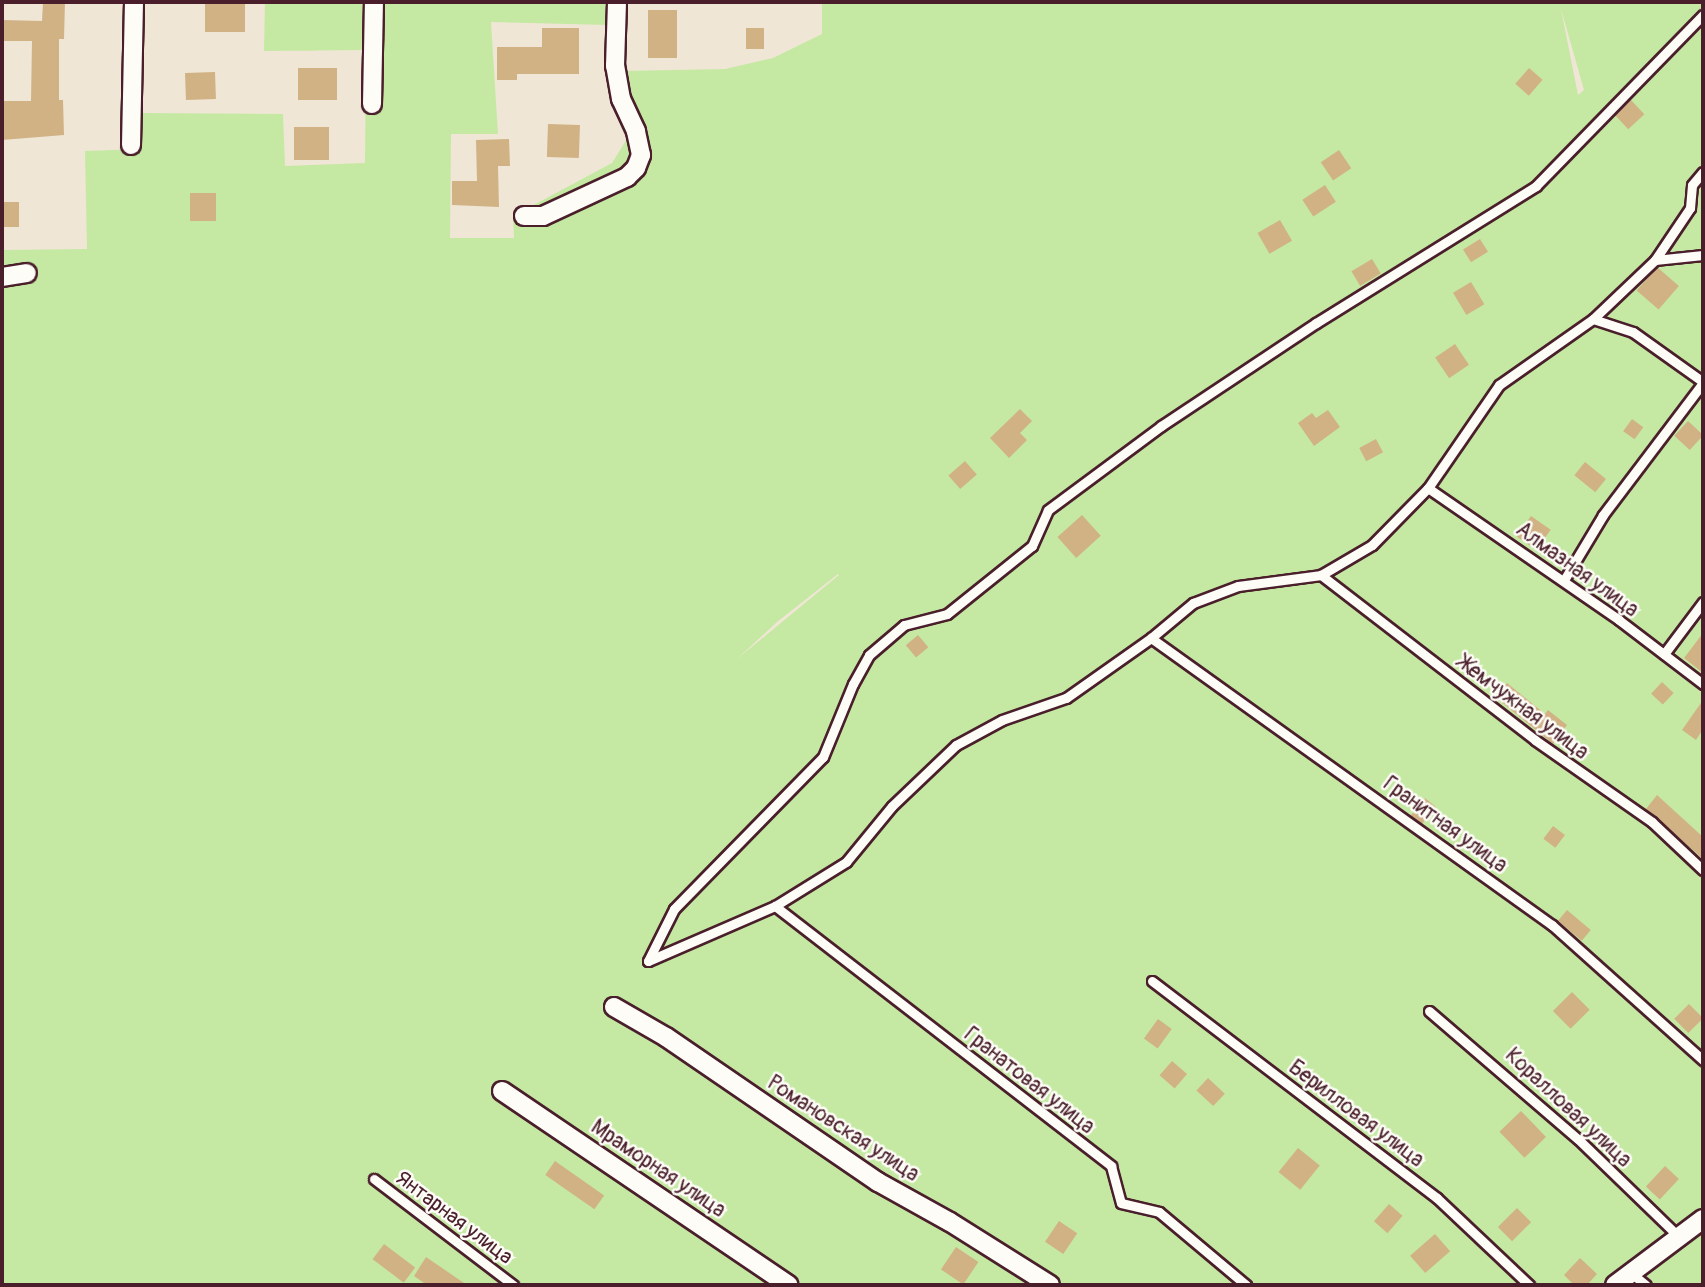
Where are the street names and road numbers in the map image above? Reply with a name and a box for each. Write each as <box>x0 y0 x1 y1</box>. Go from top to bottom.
street label: Алмазная улица <box>1511 517 1643 623</box>
street label: Жемчужная улица <box>1453 651 1593 765</box>
street label: Гранитная улица <box>1378 772 1512 878</box>
street label: Гранатовая улица <box>959 1022 1099 1140</box>
street label: Коралловая улица <box>1500 1043 1636 1173</box>
street label: Берилловая улица <box>1284 1055 1428 1173</box>
street label: Романовская улица <box>763 1071 923 1187</box>
street label: Мраморная улица <box>586 1115 730 1223</box>
street label: Янтарная улица <box>391 1166 517 1270</box>

